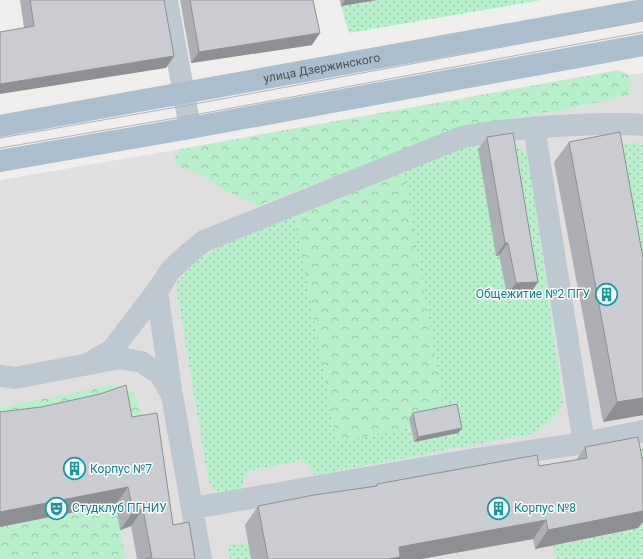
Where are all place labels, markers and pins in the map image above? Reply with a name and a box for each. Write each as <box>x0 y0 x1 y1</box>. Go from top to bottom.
building icon: Общежитие №2 ПГУ <box>593 281 619 307</box>
place label: Общежитие №2 ПГУ <box>476 287 590 301</box>
building icon: Корпус №7 <box>62 456 88 482</box>
place label: Корпус №7 <box>90 462 152 476</box>
theatre icon: Студклуб ПГНИУ <box>44 495 70 521</box>
building icon: Корпус №8 <box>486 495 512 521</box>
place label: Студклуб ПГНИУ <box>72 501 167 515</box>
place label: Корпус №8 <box>514 501 576 515</box>

